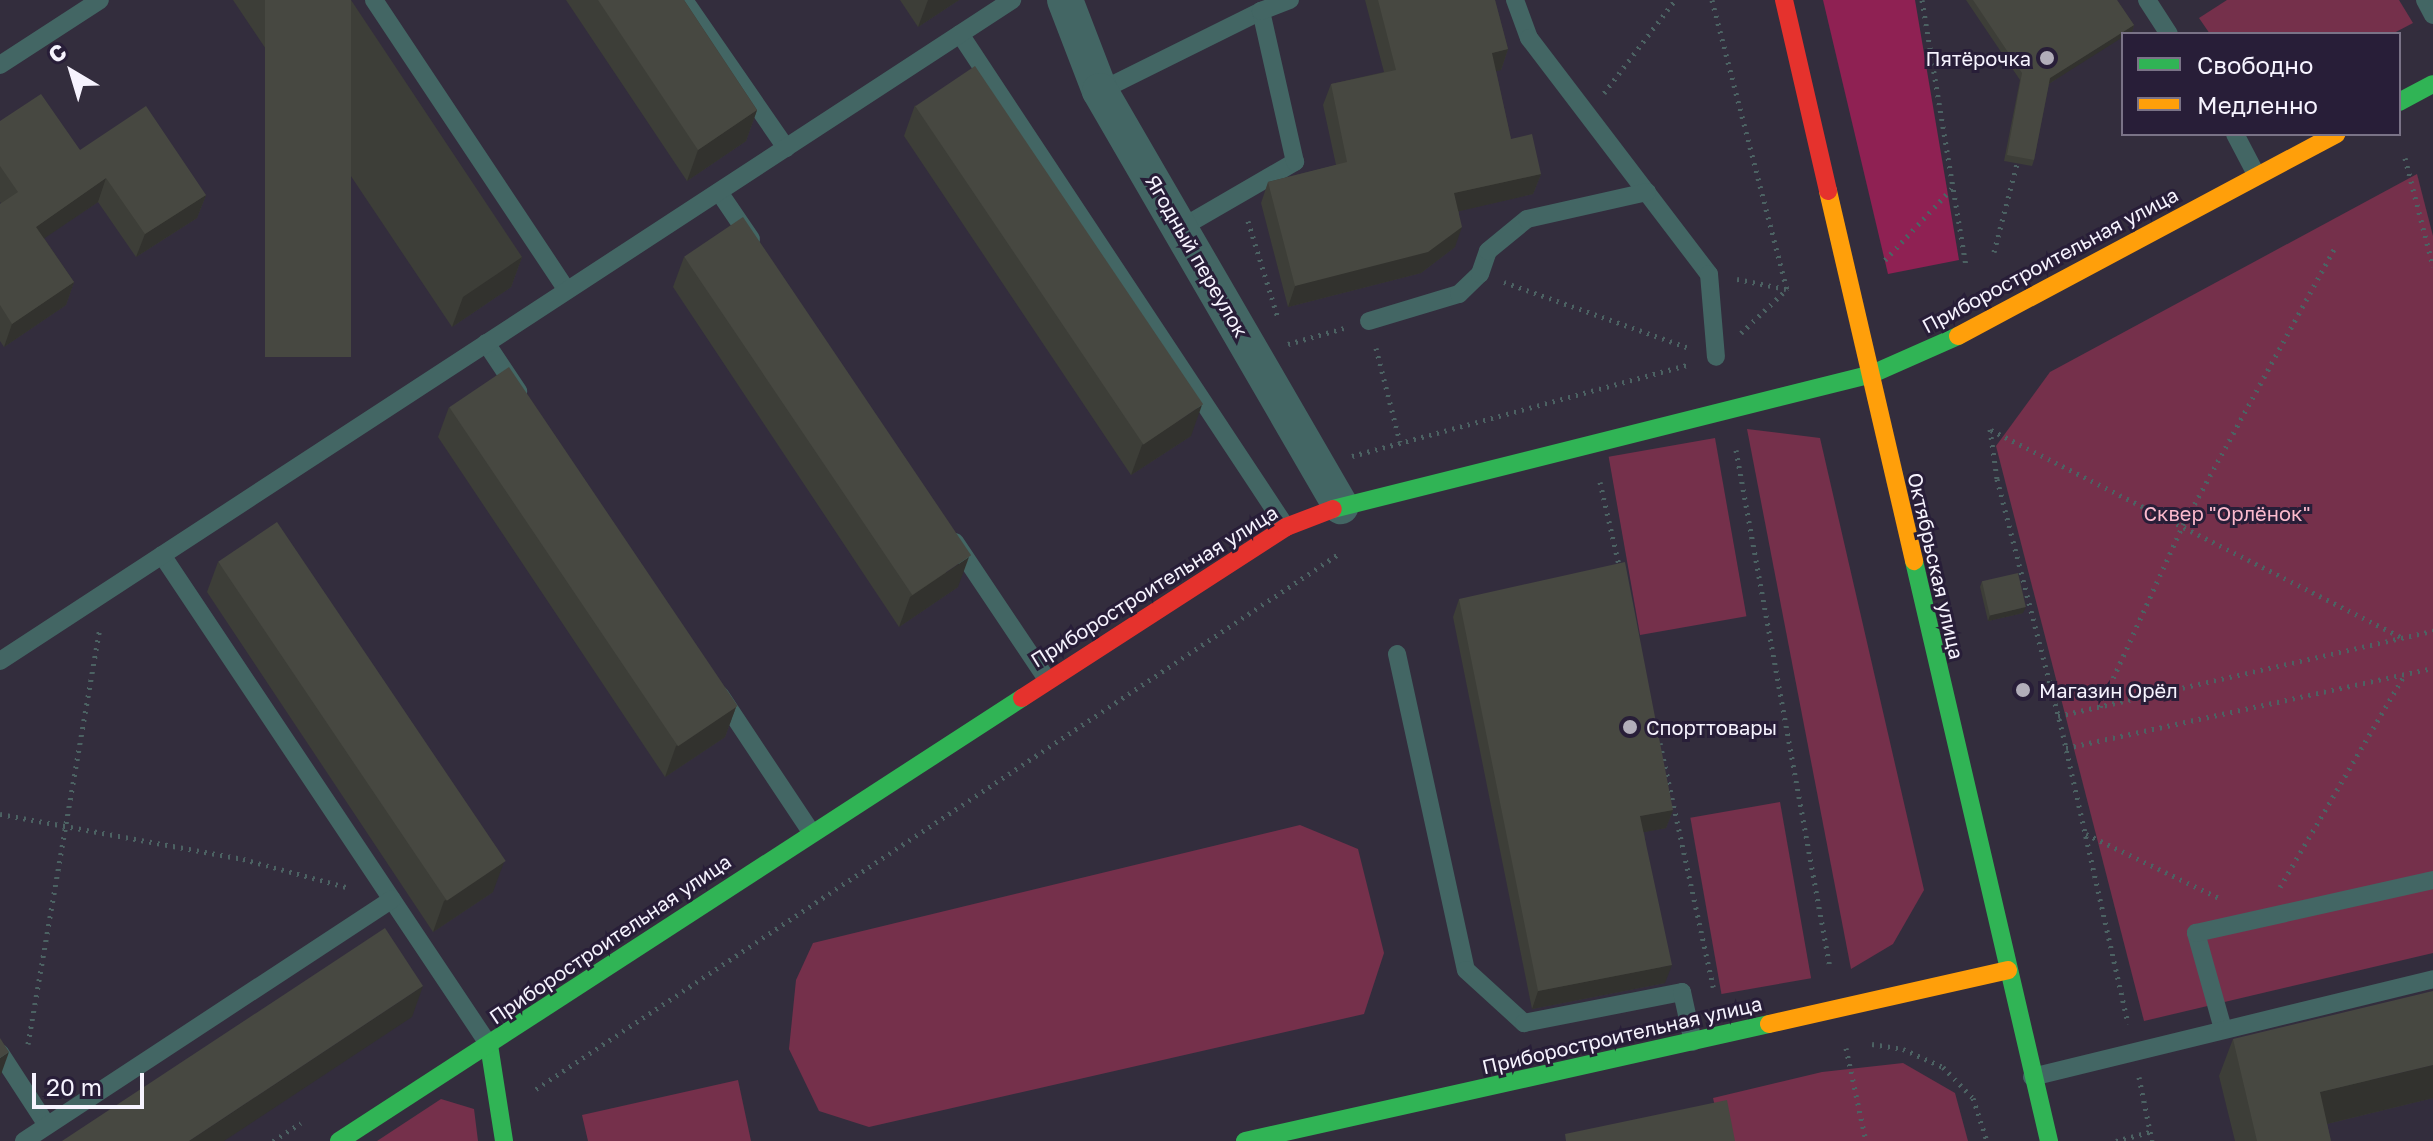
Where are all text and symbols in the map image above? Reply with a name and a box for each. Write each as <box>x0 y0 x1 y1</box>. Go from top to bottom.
north arrow <box>32 32 112 112</box>
legend <box>2121 32 2401 136</box>
text: С <box>42 37 71 68</box>
place label: Пятёрочка <box>1925 46 2031 70</box>
marker: Пятёрочка <box>2038 49 2056 67</box>
text: Свободно <box>2197 50 2313 79</box>
text: Медленно <box>2197 90 2318 119</box>
street label: Ягодный переулок <box>1141 170 1253 342</box>
street label: Приборостроительная улица <box>1918 182 2182 338</box>
street label: Октябрьская улица <box>1903 470 1969 662</box>
street label: Приборостроительная улица <box>1026 500 1282 672</box>
park label: Сквер "Орлёнок" <box>2143 501 2311 525</box>
place label: Магазин Орёл <box>2039 678 2178 702</box>
marker: Магазин Орёл <box>2014 681 2032 699</box>
place label: Спорттовары <box>1646 715 1777 739</box>
marker: Спорттовары <box>1621 718 1639 736</box>
street label: Приборостроительная улица <box>484 849 736 1029</box>
street label: Приборостроительная улица <box>1480 991 1764 1079</box>
scale bar <box>36 1057 148 1107</box>
text: 20 m <box>46 1072 102 1101</box>

